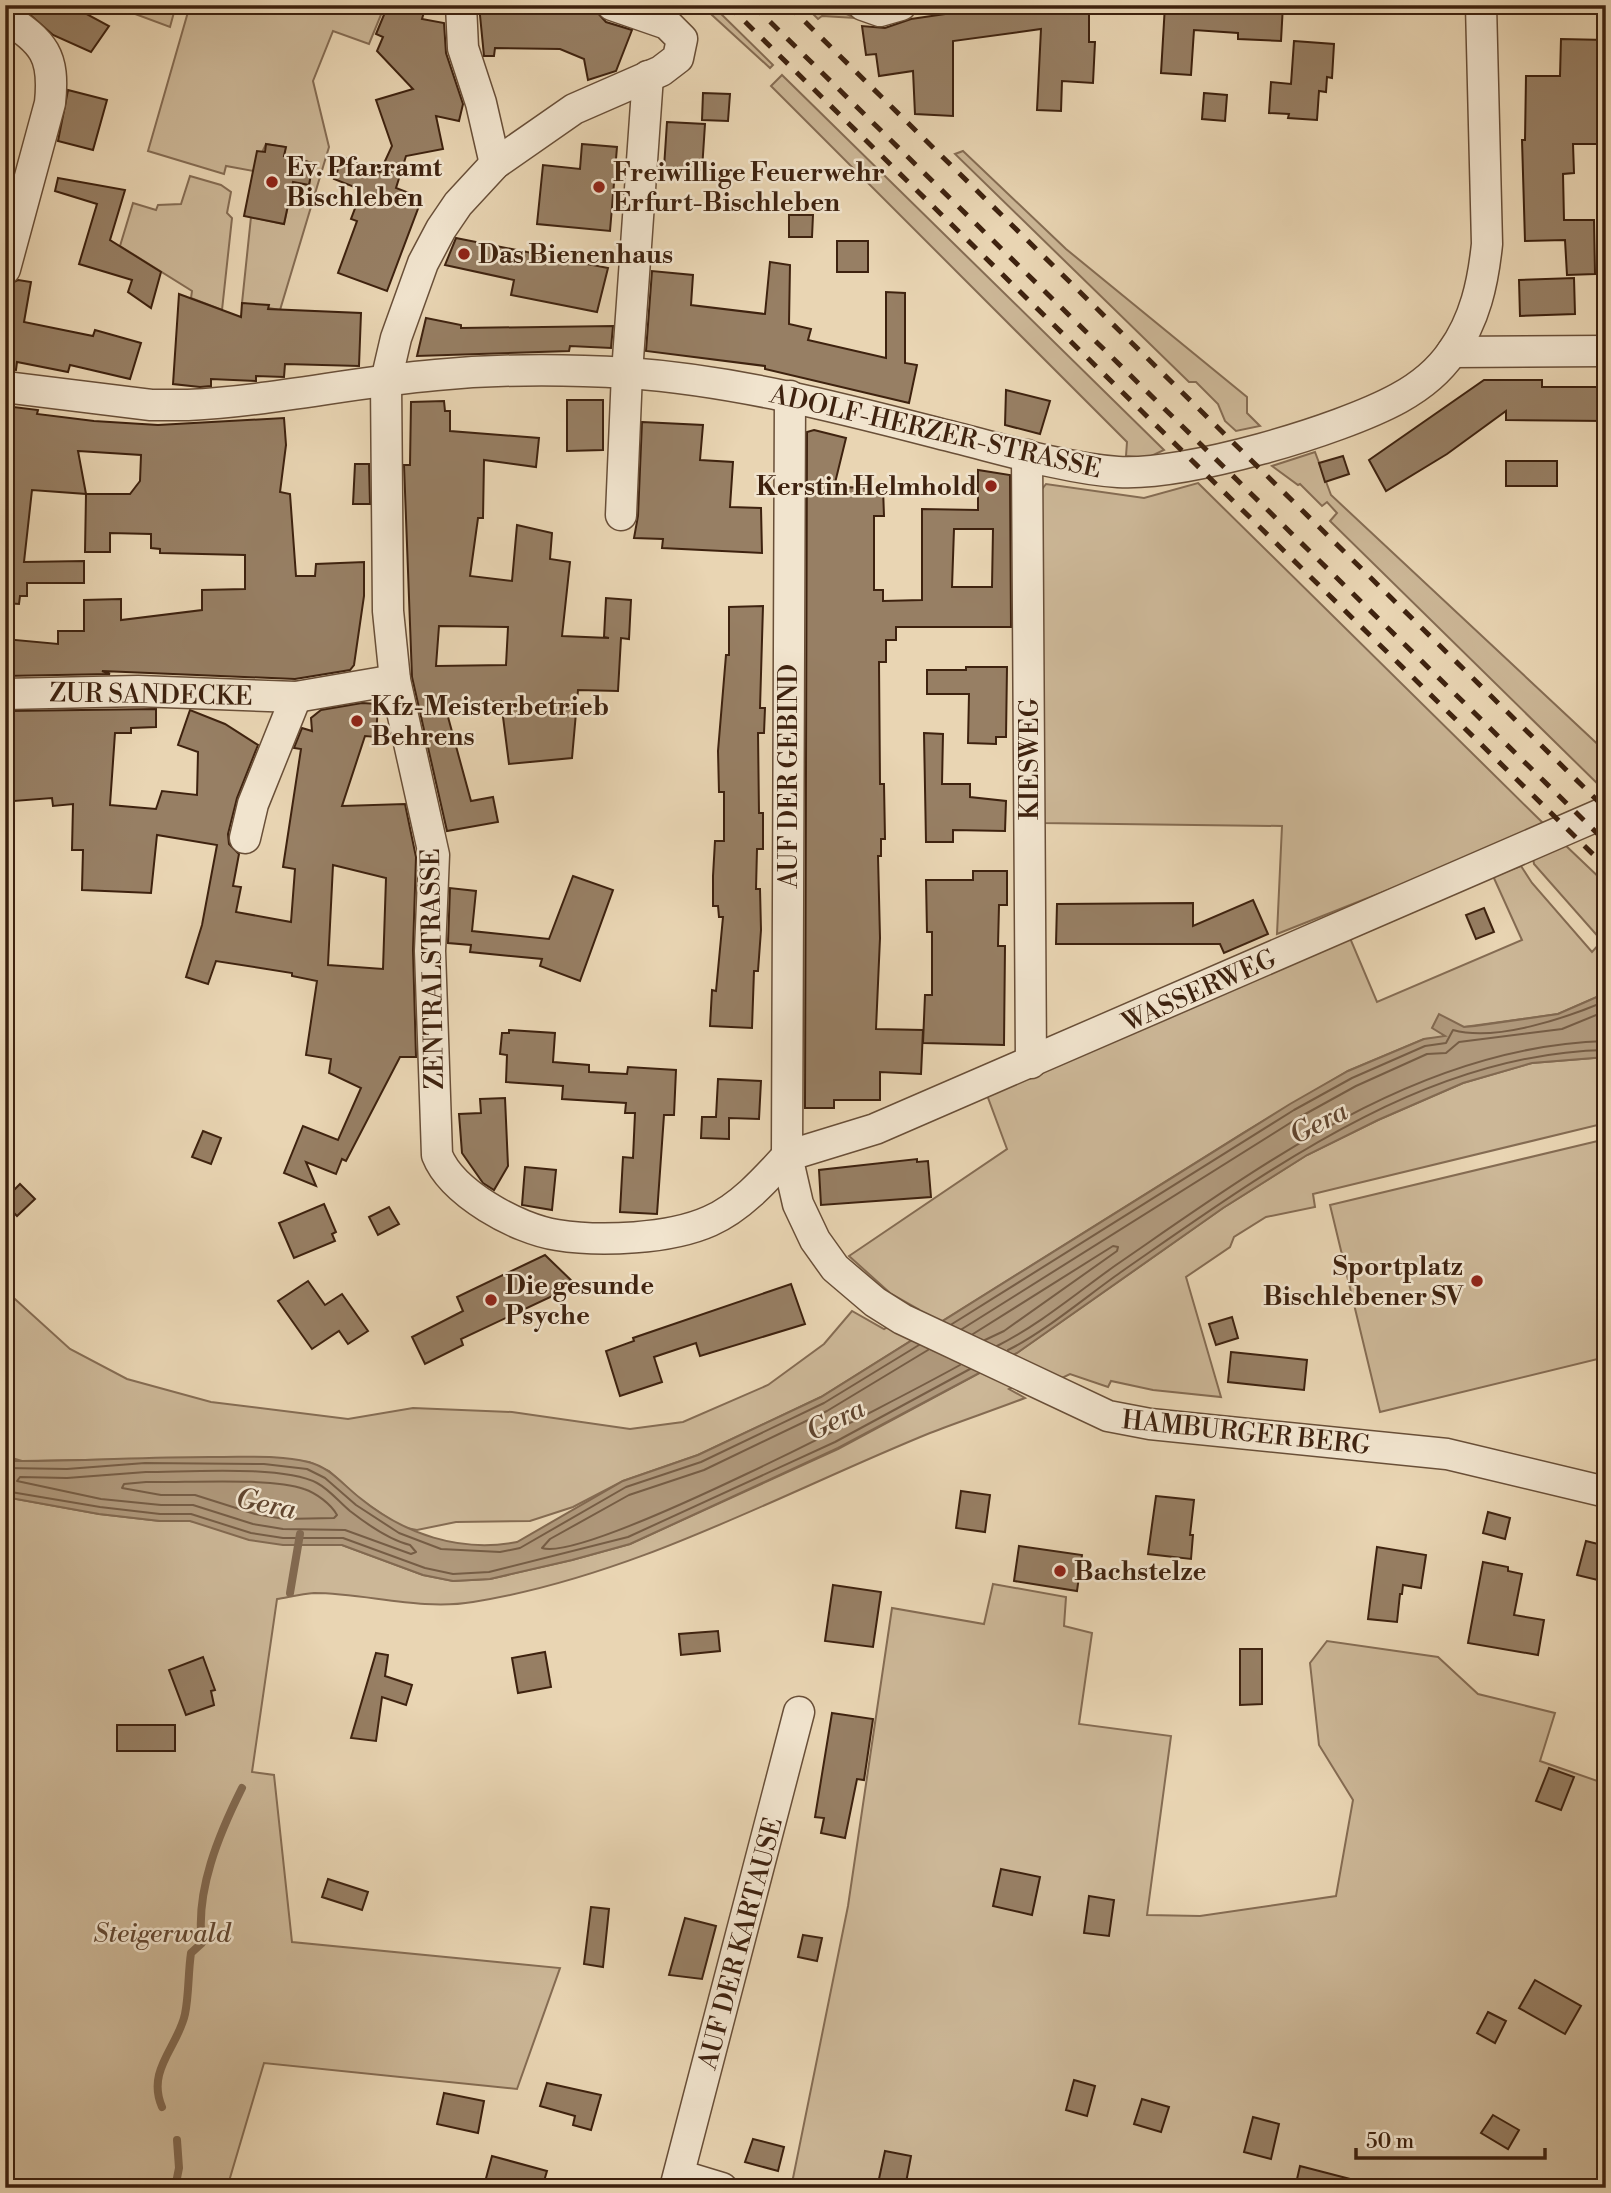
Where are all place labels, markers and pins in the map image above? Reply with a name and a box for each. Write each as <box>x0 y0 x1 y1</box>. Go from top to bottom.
place label: Ev. Pfarramt Bischleben <box>286 152 443 214</box>
place label: Freiwillige Feuerwehr Erfurt-Bischleben <box>613 157 885 219</box>
marker: Ev. Pfarramt Bischleben <box>264 174 280 190</box>
marker: Freiwillige Feuerwehr Erfurt-Bischleben <box>591 179 607 195</box>
place label: Das Bienenhaus <box>478 239 673 271</box>
marker: Das Bienenhaus <box>456 246 472 262</box>
place label: Kerstin Helmhold <box>756 471 977 503</box>
marker: Kerstin Helmhold <box>983 478 999 494</box>
place label: Kfz-Meisterbetrieb Behrens <box>371 691 609 753</box>
marker: Kfz-Meisterbetrieb Behrens <box>349 713 365 729</box>
place label: Sportplatz Bischlebener SV <box>1263 1251 1464 1313</box>
place label: Die gesunde Psyche <box>505 1270 654 1332</box>
marker: Sportplatz Bischlebener SV <box>1469 1273 1485 1289</box>
marker: Die gesunde Psyche <box>483 1292 499 1308</box>
place label: Bachstelze <box>1074 1556 1207 1588</box>
marker: Bachstelze <box>1052 1563 1068 1579</box>

